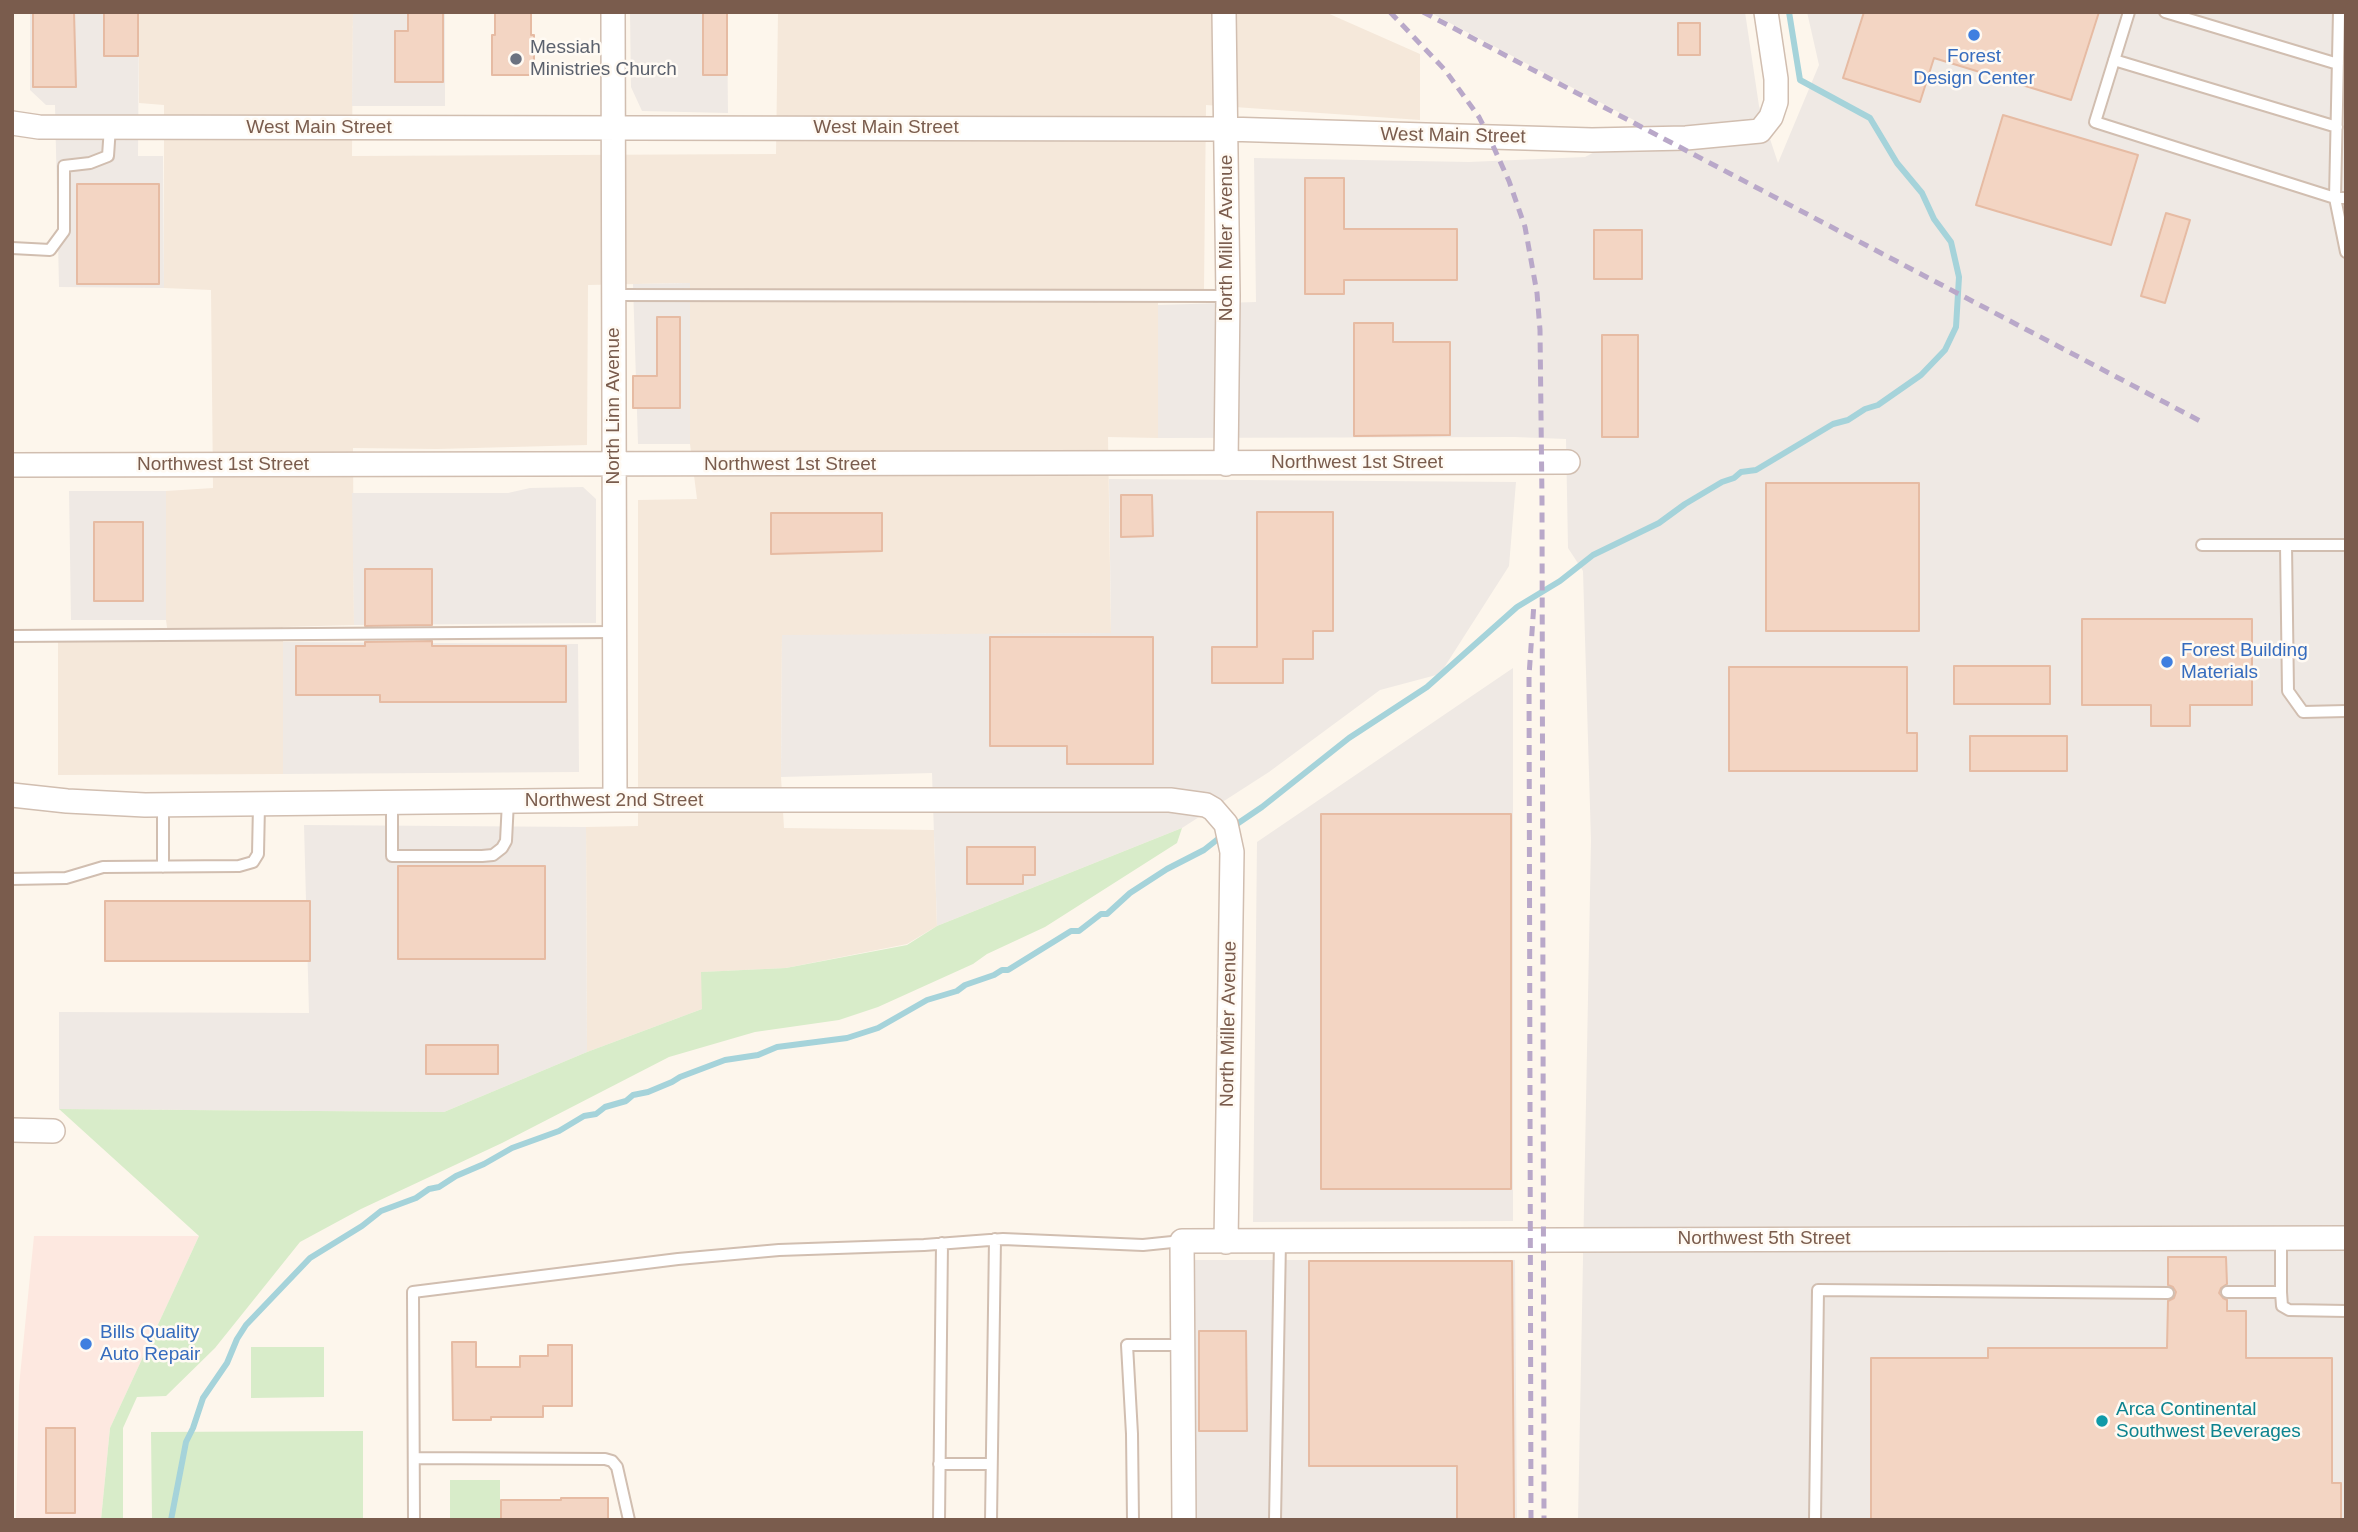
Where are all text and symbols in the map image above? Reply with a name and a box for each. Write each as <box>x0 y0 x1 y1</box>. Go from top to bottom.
marker: Forest Design Center <box>1966 27 1982 43</box>
place label: Messiah Ministries Church <box>530 37 677 81</box>
place label: Forest Design Center <box>1913 46 2035 90</box>
marker: Messiah Ministries Church <box>508 51 524 67</box>
street label: West Main Street <box>246 117 392 139</box>
street label: West Main Street <box>813 117 959 139</box>
street label: West Main Street <box>1380 123 1526 149</box>
street label: North Miller Avenue <box>1216 155 1238 321</box>
street label: North Linn Avenue <box>603 327 625 485</box>
street label: Northwest 1st Street <box>1271 452 1443 474</box>
street label: Northwest 1st Street <box>137 454 309 476</box>
street label: Northwest 1st Street <box>704 454 876 476</box>
place label: Forest Building Materials <box>2181 640 2308 684</box>
marker: Forest Building Materials <box>2159 654 2175 670</box>
street label: Northwest 2nd Street <box>525 790 703 812</box>
street label: North Miller Avenue <box>1216 941 1242 1107</box>
street label: Northwest 5th Street <box>1677 1228 1851 1250</box>
place label: Bills Quality Auto Repair <box>100 1322 200 1366</box>
marker: Bills Quality Auto Repair <box>78 1336 94 1352</box>
place label: Arca Continental Southwest Beverages <box>2116 1399 2301 1443</box>
marker: Arca Continental Southwest Beverages <box>2094 1413 2110 1429</box>

